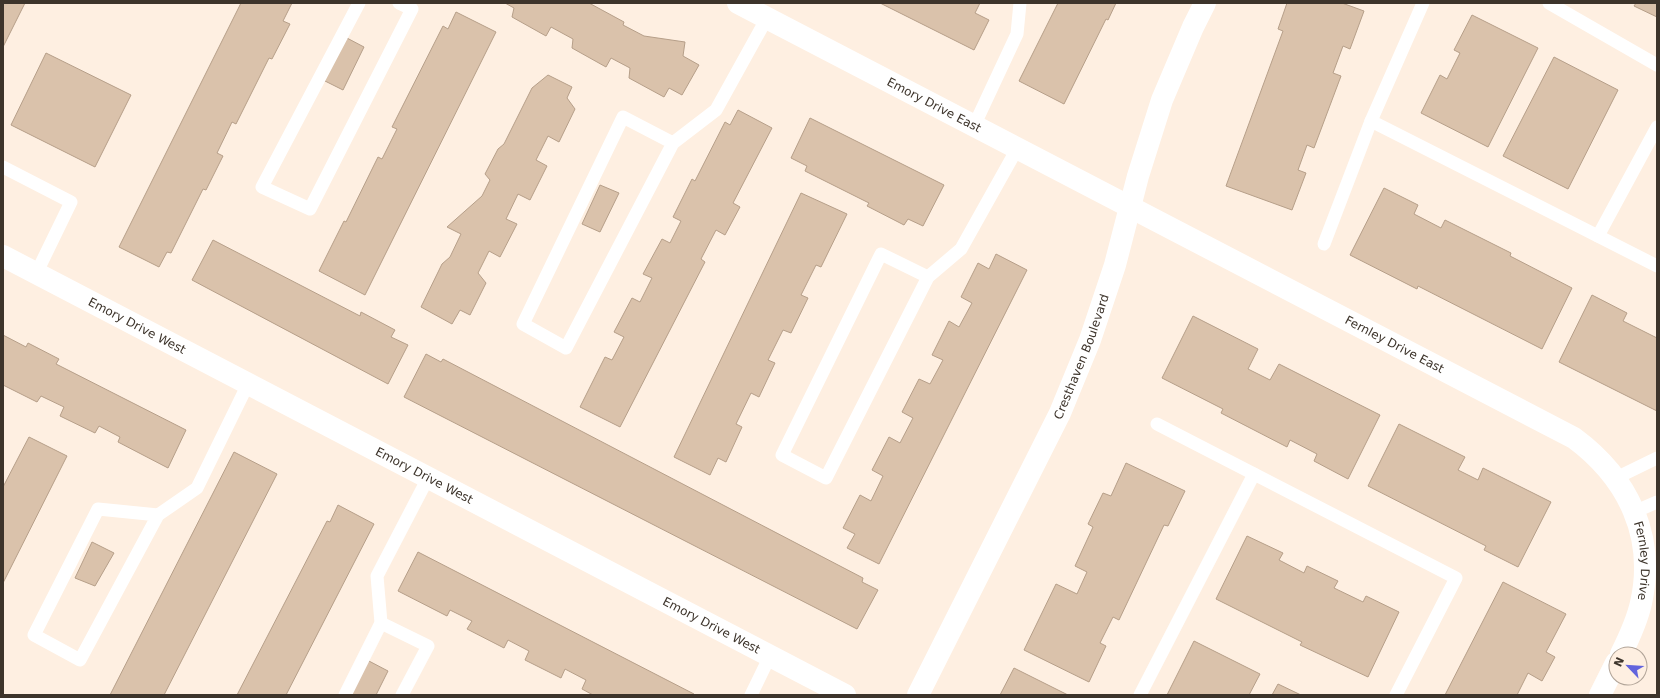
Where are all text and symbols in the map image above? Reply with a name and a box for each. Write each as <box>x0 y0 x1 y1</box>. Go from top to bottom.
street label: Emory Drive East <box>885 75 984 135</box>
street label: Cresthaven Boulevard <box>1051 292 1112 422</box>
street label: Emory Drive West <box>86 295 188 357</box>
street label: Fernley Drive East <box>1343 313 1446 376</box>
street label: Emory Drive West <box>373 444 476 507</box>
street label: Fernley Drive <box>1631 520 1652 602</box>
street label: Emory Drive West <box>660 594 763 657</box>
north arrow <box>1608 646 1648 686</box>
text: N <box>1612 655 1627 669</box>

